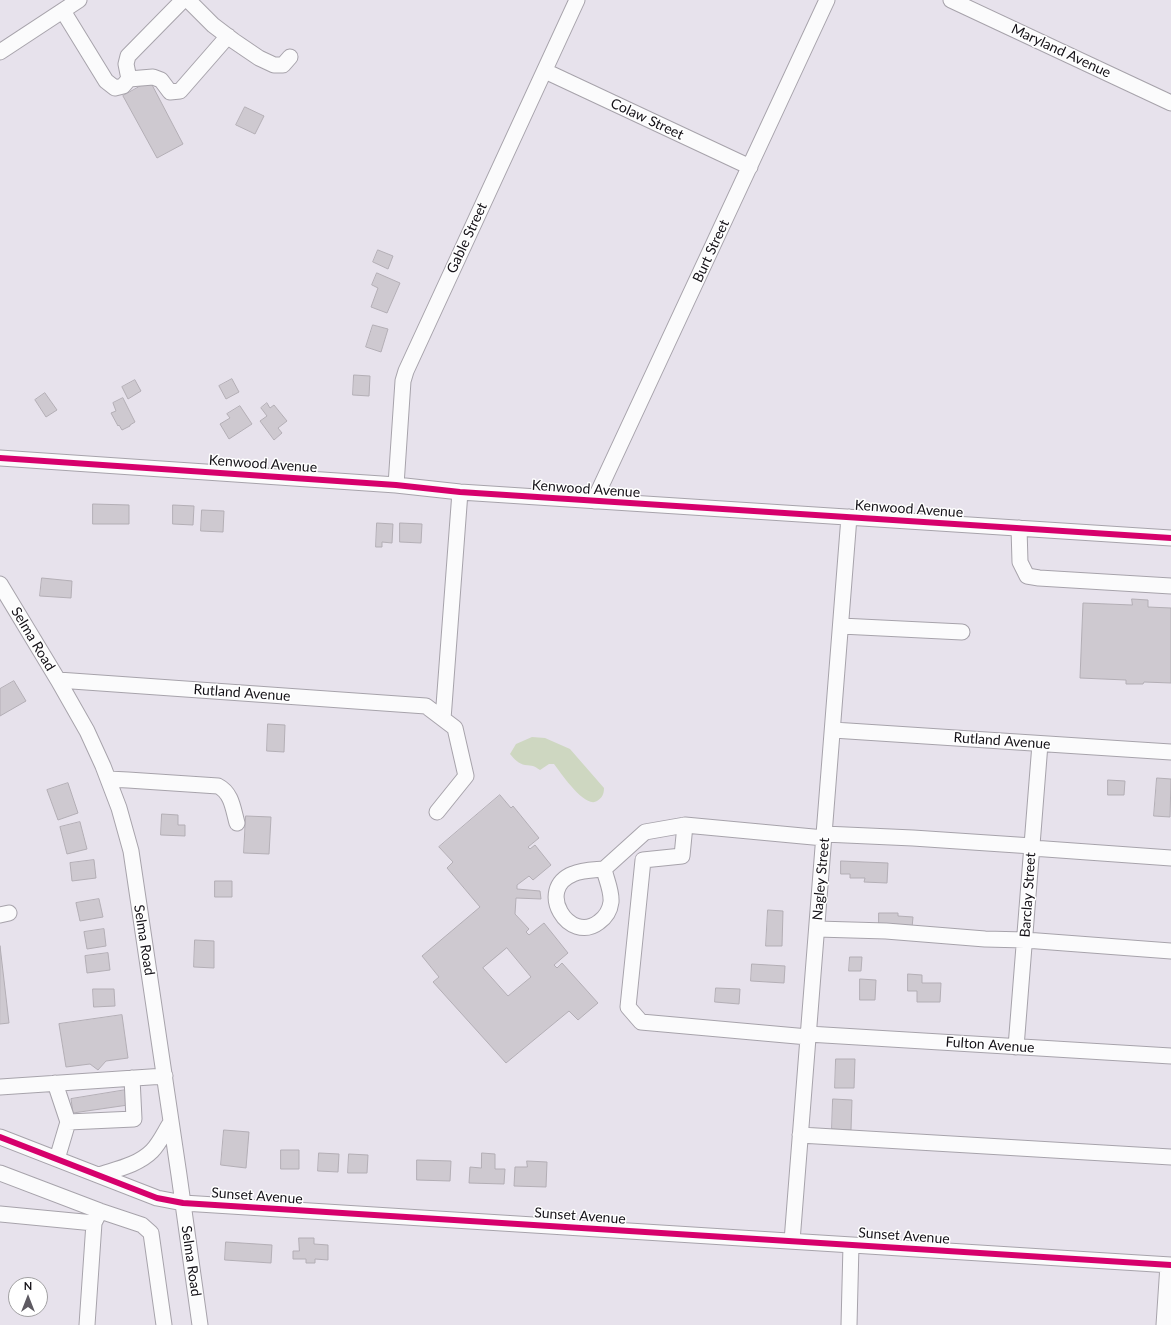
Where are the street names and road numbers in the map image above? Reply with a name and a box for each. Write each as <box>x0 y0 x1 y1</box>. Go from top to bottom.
street label: Maryland Avenue <box>1009 21 1113 81</box>
street label: Colaw Street <box>608 95 686 143</box>
street label: Gable Street <box>443 200 491 276</box>
street label: Burt Street <box>689 217 733 285</box>
street label: Kenwood Avenue <box>208 452 318 476</box>
street label: Kenwood Avenue <box>531 477 641 501</box>
street label: Kenwood Avenue <box>854 497 964 521</box>
street label: Selma Road <box>7 604 59 674</box>
street label: Rutland Avenue <box>193 681 291 705</box>
street label: Rutland Avenue <box>953 729 1051 753</box>
street label: Nagley Street <box>809 837 833 921</box>
street label: Barclay Street <box>1017 852 1039 938</box>
street label: Selma Road <box>130 903 158 977</box>
street label: Fulton Avenue <box>945 1034 1035 1056</box>
street label: Sunset Avenue <box>211 1184 303 1208</box>
street label: Sunset Avenue <box>534 1204 626 1228</box>
street label: Selma Road <box>178 1224 204 1298</box>
street label: Sunset Avenue <box>858 1224 950 1248</box>

